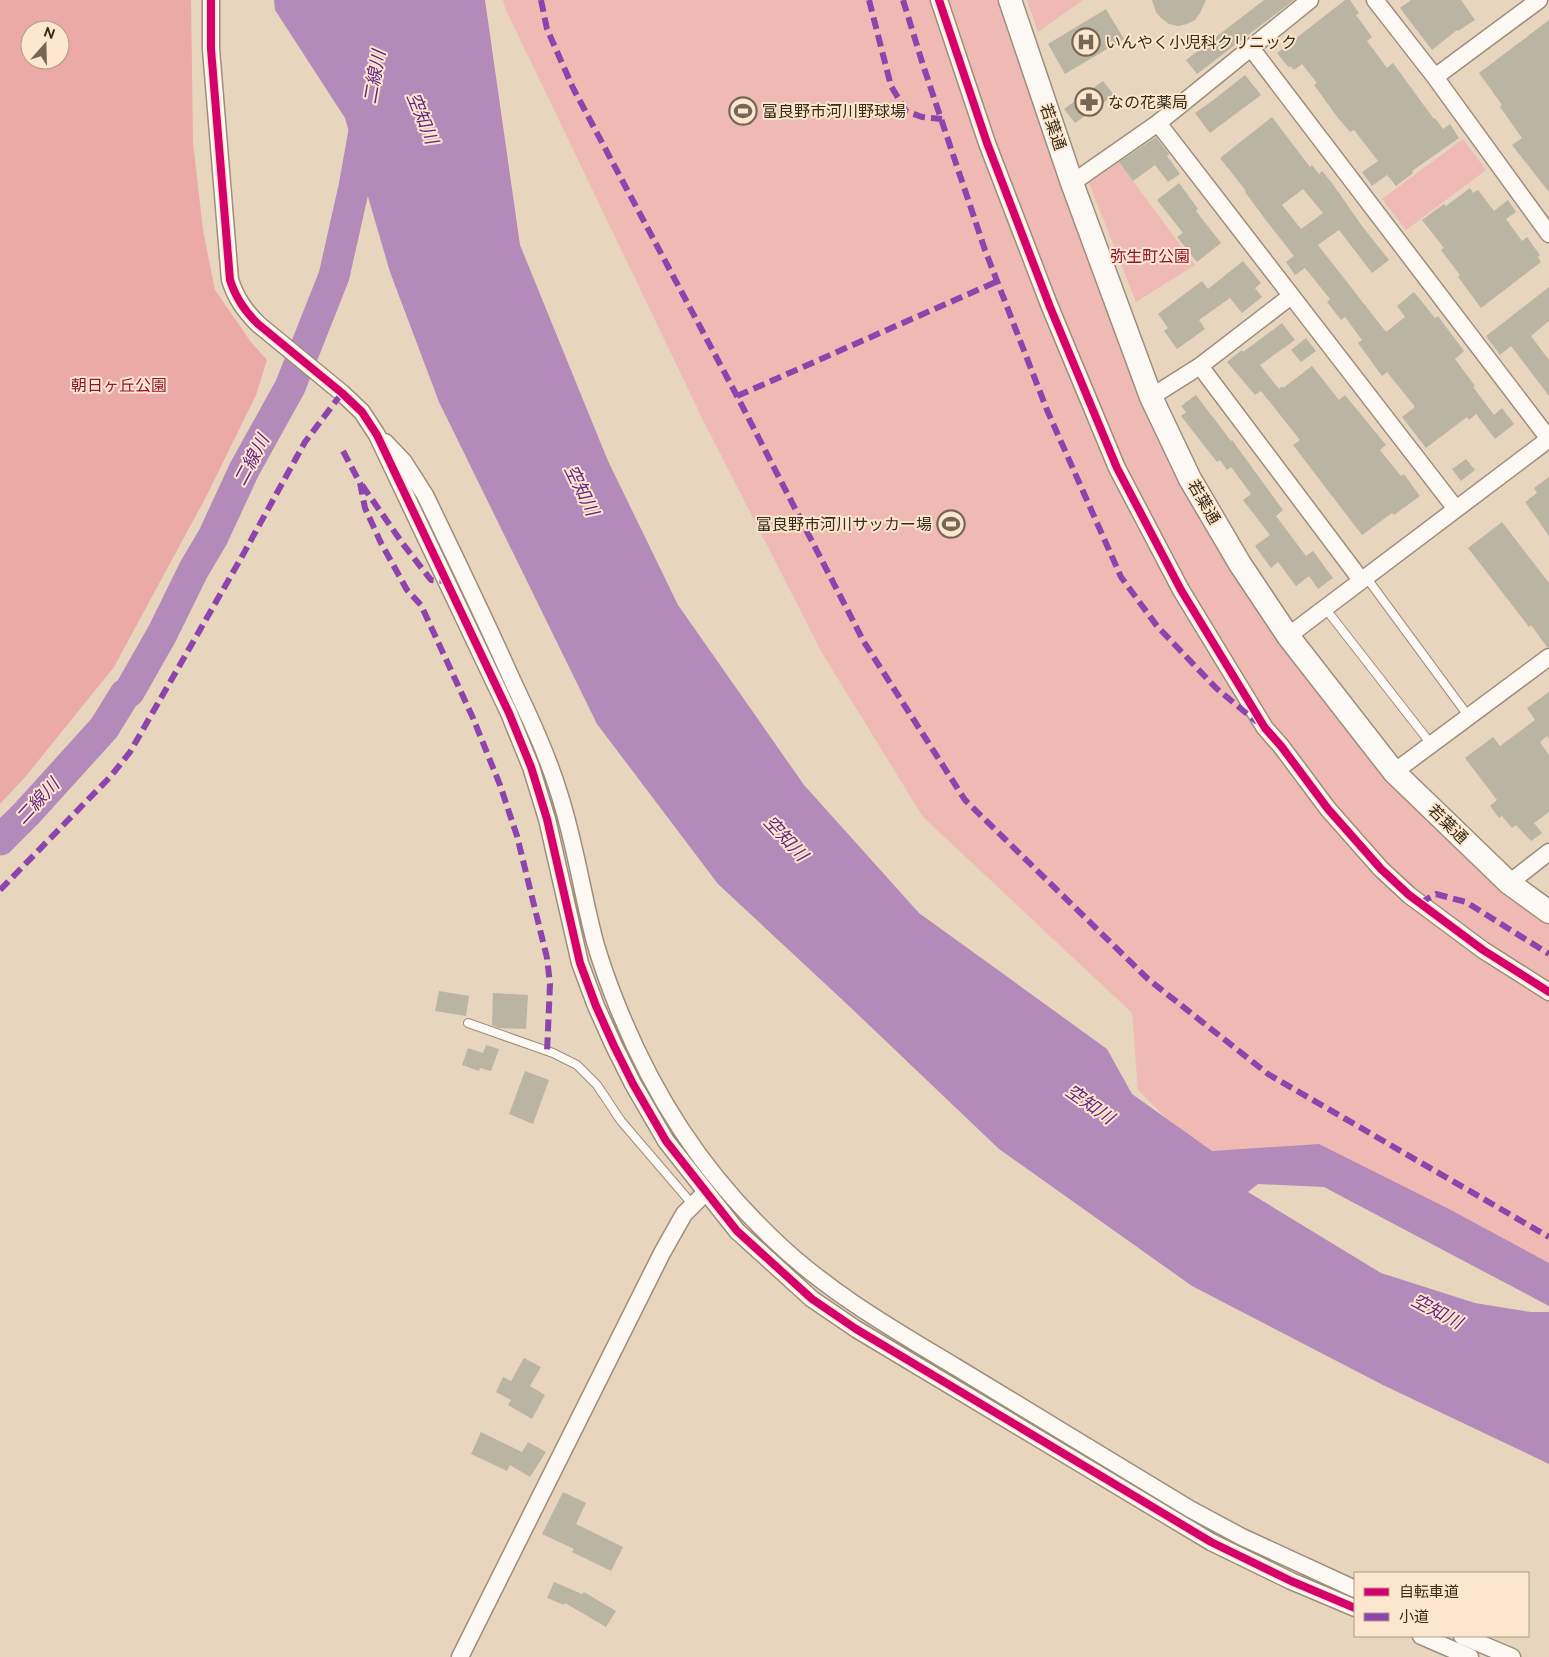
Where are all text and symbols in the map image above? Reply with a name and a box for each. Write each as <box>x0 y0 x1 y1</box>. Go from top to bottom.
north arrow <box>20 20 70 70</box>
text: N <box>42 23 57 42</box>
hospital icon: いんやく小児科クリニック <box>1071 27 1101 57</box>
place label: いんやく小児科クリニック <box>1105 33 1297 52</box>
water label: 二線川 <box>359 47 389 105</box>
pharmacy icon: なの花薬局 <box>1074 87 1104 117</box>
water label: 空知川 <box>403 89 444 149</box>
place label: なの花薬局 <box>1108 93 1188 112</box>
sports icon: 富良野市河川野球場 <box>728 96 758 126</box>
street label: 若葉通 <box>1036 101 1070 153</box>
place label: 富良野市河川野球場 <box>762 102 906 121</box>
park label: 弥生町公園 <box>1110 247 1190 266</box>
park label: 朝日ヶ丘公園 <box>71 376 167 395</box>
water label: 二線川 <box>229 429 274 489</box>
water label: 空知川 <box>561 461 604 521</box>
street label: 若葉通 <box>1184 476 1224 528</box>
sports icon: 富良野市河川サッカー場 <box>936 509 966 539</box>
place label: 富良野市河川サッカー場 <box>756 515 932 534</box>
water label: 二線川 <box>11 773 64 828</box>
street label: 若葉通 <box>1424 800 1472 848</box>
water label: 空知川 <box>760 811 813 866</box>
water label: 空知川 <box>1062 1080 1120 1129</box>
water label: 空知川 <box>1408 1289 1468 1334</box>
legend <box>1354 1572 1529 1637</box>
text: 自転車道 <box>1399 1583 1459 1601</box>
text: 小道 <box>1399 1608 1429 1626</box>

